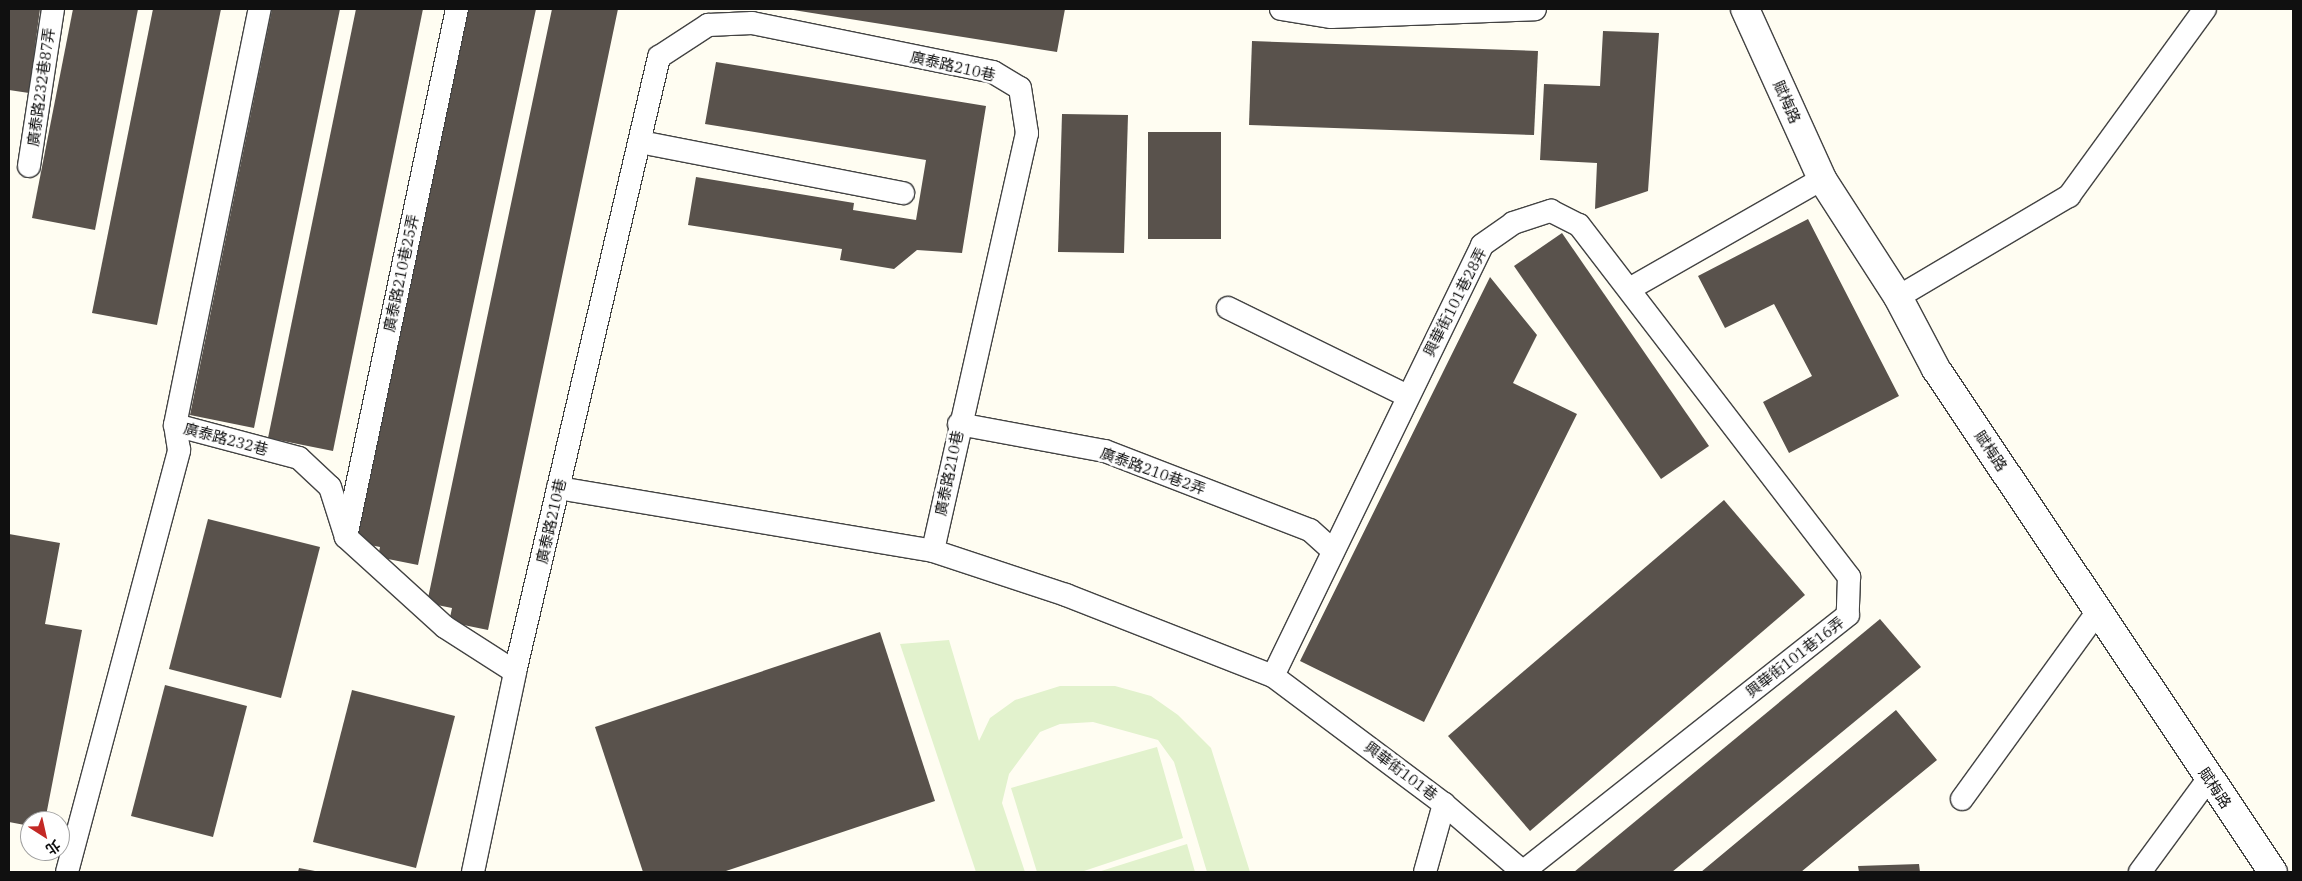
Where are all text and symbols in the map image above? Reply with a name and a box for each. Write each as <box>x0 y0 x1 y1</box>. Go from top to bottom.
street label: 廣泰路232巷87弄 <box>24 26 58 148</box>
street label: 廣泰路210巷 <box>909 47 997 85</box>
street label: 賦梅路 <box>1770 78 1804 126</box>
street label: 廣泰路210巷25弄 <box>380 212 422 334</box>
street label: 興華街101巷28弄 <box>1420 244 1490 360</box>
street label: 廣泰路232巷 <box>182 419 270 459</box>
street label: 賦梅路 <box>1971 427 2011 475</box>
street label: 廣泰路210巷 <box>931 429 967 517</box>
street label: 廣泰路210巷2弄 <box>1098 444 1208 498</box>
street label: 廣泰路210巷 <box>532 477 570 565</box>
street label: 興華街101巷16弄 <box>1742 613 1848 701</box>
street label: 興華街101巷 <box>1361 738 1441 804</box>
street label: 賦梅路 <box>2195 764 2235 812</box>
north arrow <box>20 811 70 861</box>
text: 北 <box>42 836 64 859</box>

